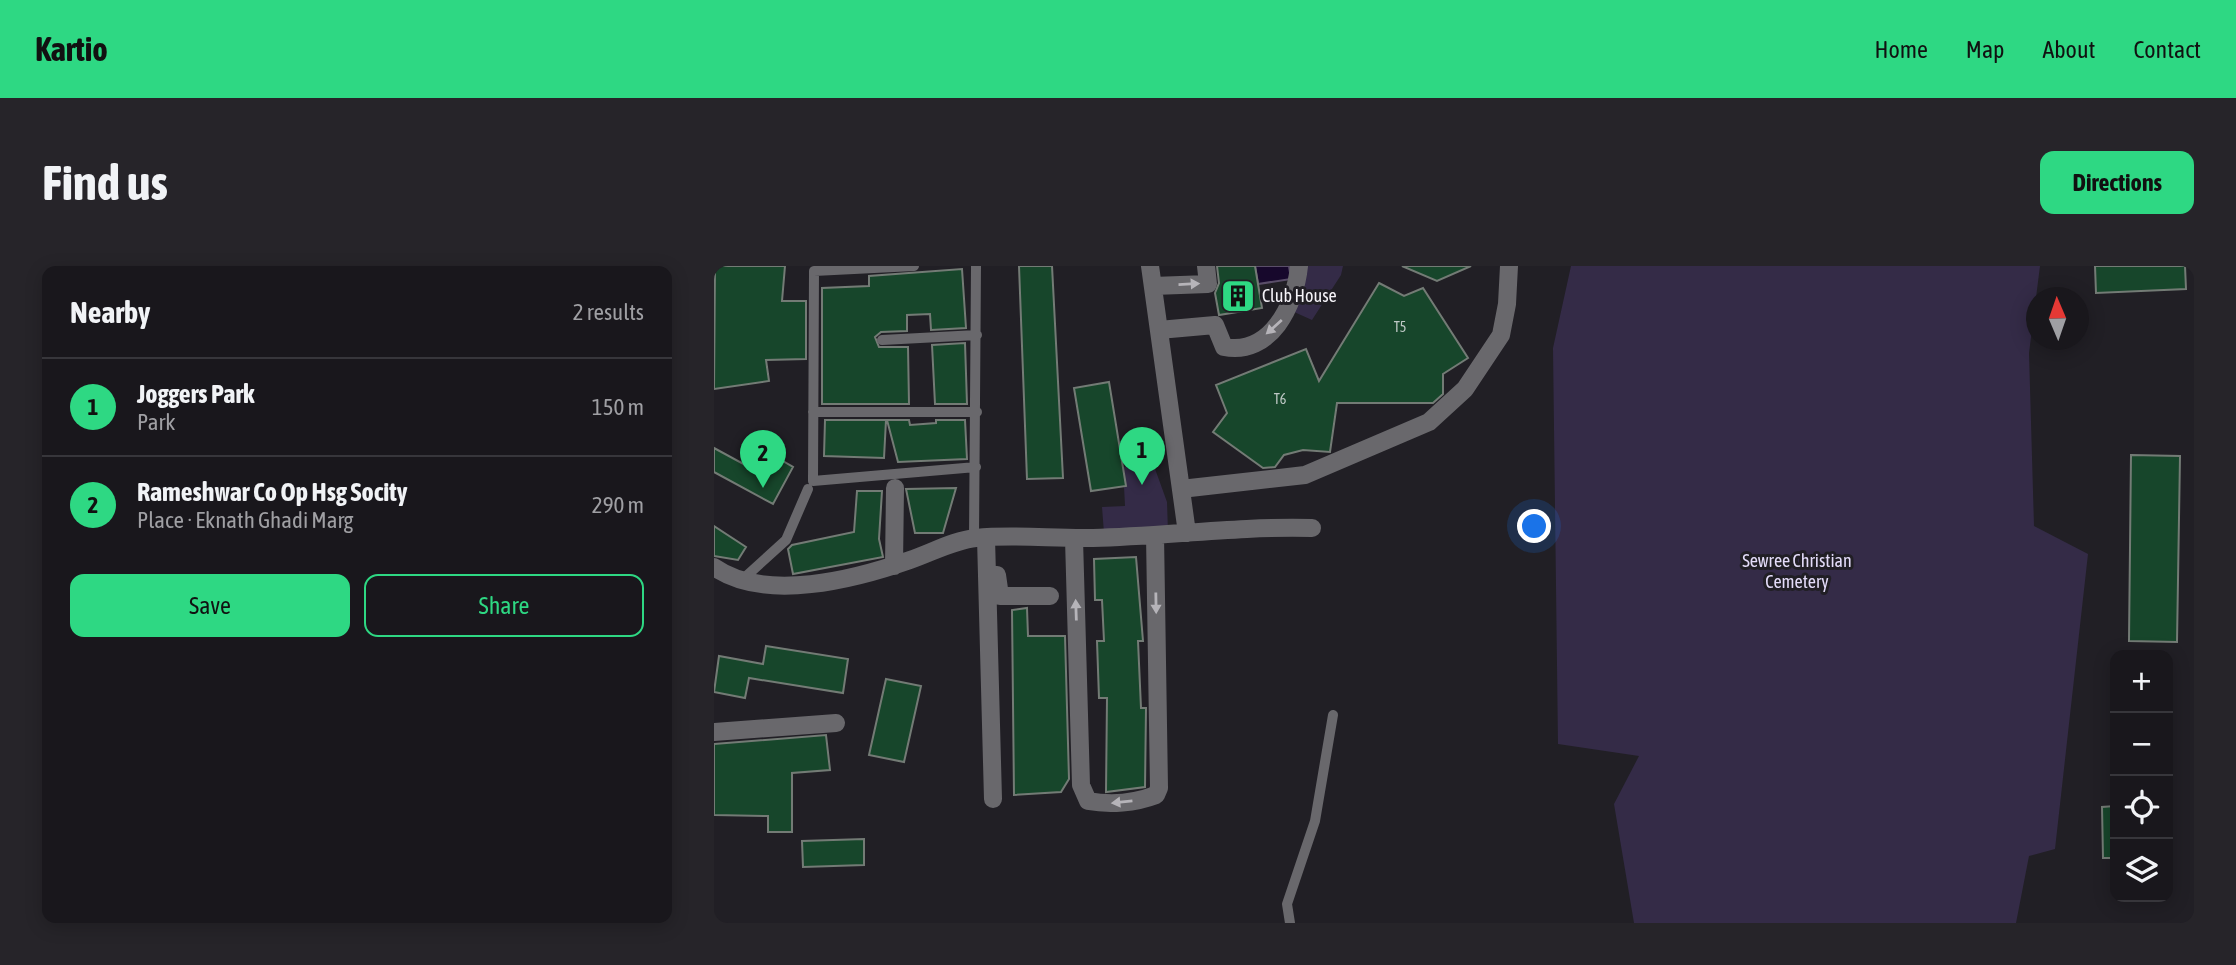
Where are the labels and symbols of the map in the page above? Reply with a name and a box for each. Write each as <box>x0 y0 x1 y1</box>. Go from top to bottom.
building icon: Club House <box>1219 277 1257 315</box>
one-way arrow <box>1179 279 1201 290</box>
place label: Club House <box>1262 285 1337 306</box>
north arrow <box>2026 287 2089 350</box>
one-way arrow <box>1266 319 1283 335</box>
house number: T5 <box>1394 319 1406 335</box>
house number: T6 <box>1274 391 1287 407</box>
pin: 1 <box>1119 427 1165 485</box>
pin: 2 <box>740 430 786 488</box>
your location <box>1517 509 1551 543</box>
park label: Sewree Christian Cemetery <box>1742 550 1852 592</box>
one-way arrow <box>1151 593 1162 615</box>
one-way arrow <box>1071 598 1082 620</box>
one-way arrow <box>1111 796 1133 807</box>

